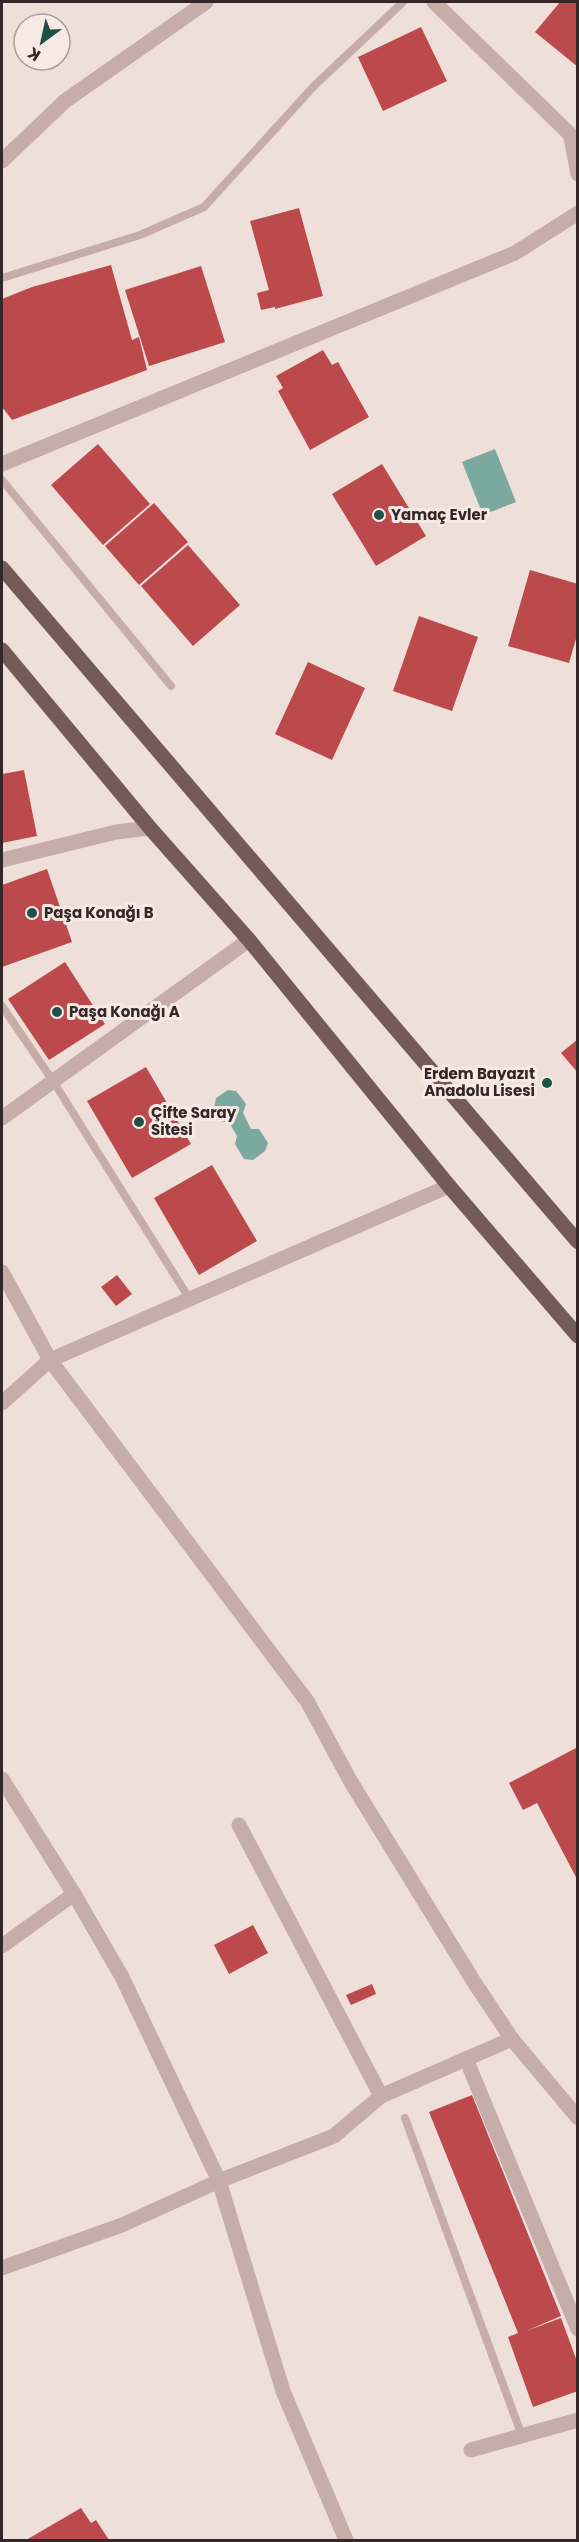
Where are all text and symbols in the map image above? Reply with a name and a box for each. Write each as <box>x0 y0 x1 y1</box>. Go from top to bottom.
north arrow <box>12 12 72 72</box>
text: K <box>23 41 45 67</box>
place label: Yamaç Evler <box>391 504 488 525</box>
marker: Yamaç Evler <box>372 508 386 522</box>
place label: Paşa Konağı B <box>44 902 154 923</box>
marker: Paşa Konağı B <box>25 906 39 920</box>
place label: Paşa Konağı A <box>69 1001 180 1022</box>
marker: Paşa Konağı A <box>50 1005 64 1019</box>
place label: Erdem Bayazıt Anadolu Lisesi <box>424 1063 535 1101</box>
marker: Erdem Bayazıt Anadolu Lisesi <box>540 1076 554 1090</box>
place label: Çifte Saray Sitesi <box>151 1102 237 1140</box>
marker: Çifte Saray Sitesi <box>132 1115 146 1129</box>

